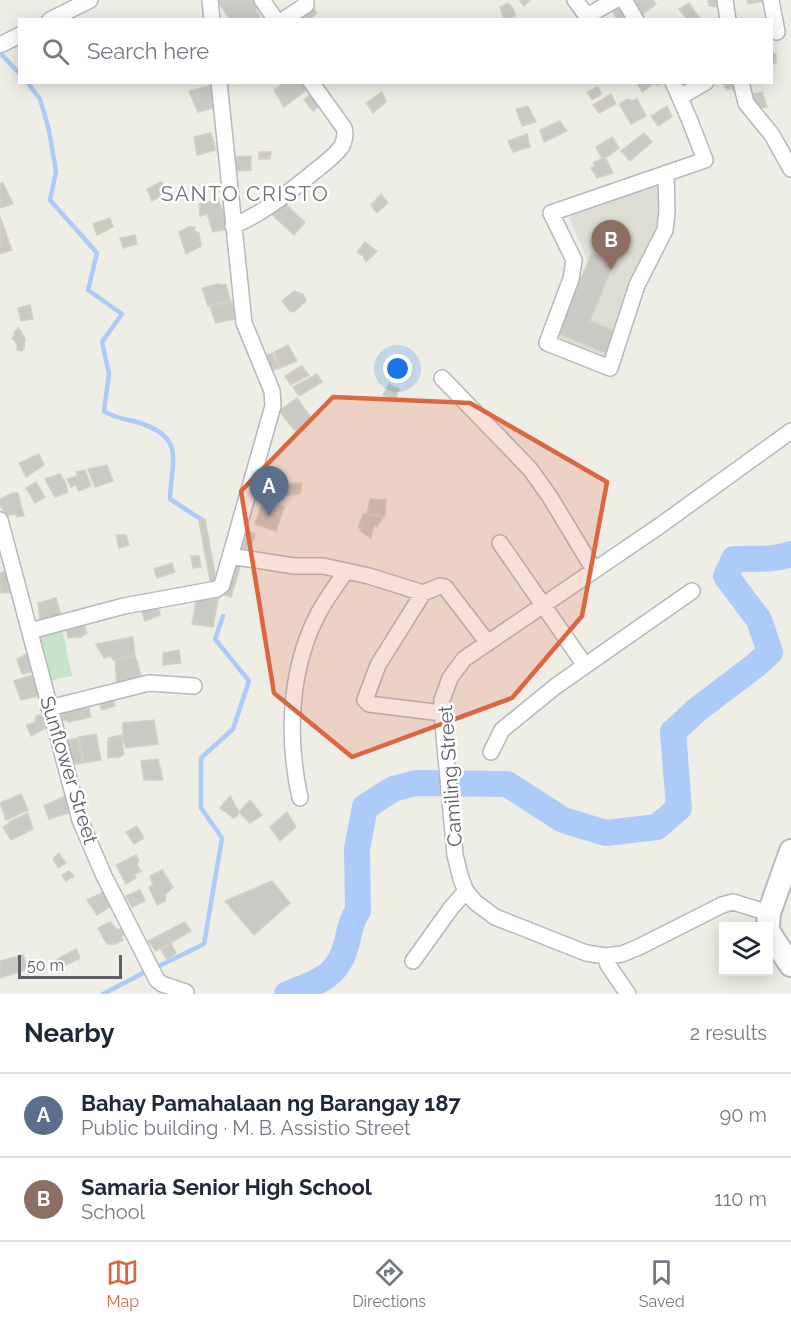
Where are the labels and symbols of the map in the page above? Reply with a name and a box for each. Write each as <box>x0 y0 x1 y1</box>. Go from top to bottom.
district label: SANTO CRISTO <box>161 181 329 206</box>
pin: B <box>592 220 630 270</box>
your location <box>383 354 412 383</box>
pin: A <box>250 466 288 516</box>
street label: Sunflower Street <box>35 693 103 847</box>
street label: Camiling Street <box>433 704 467 848</box>
scale bar <box>18 952 122 980</box>

